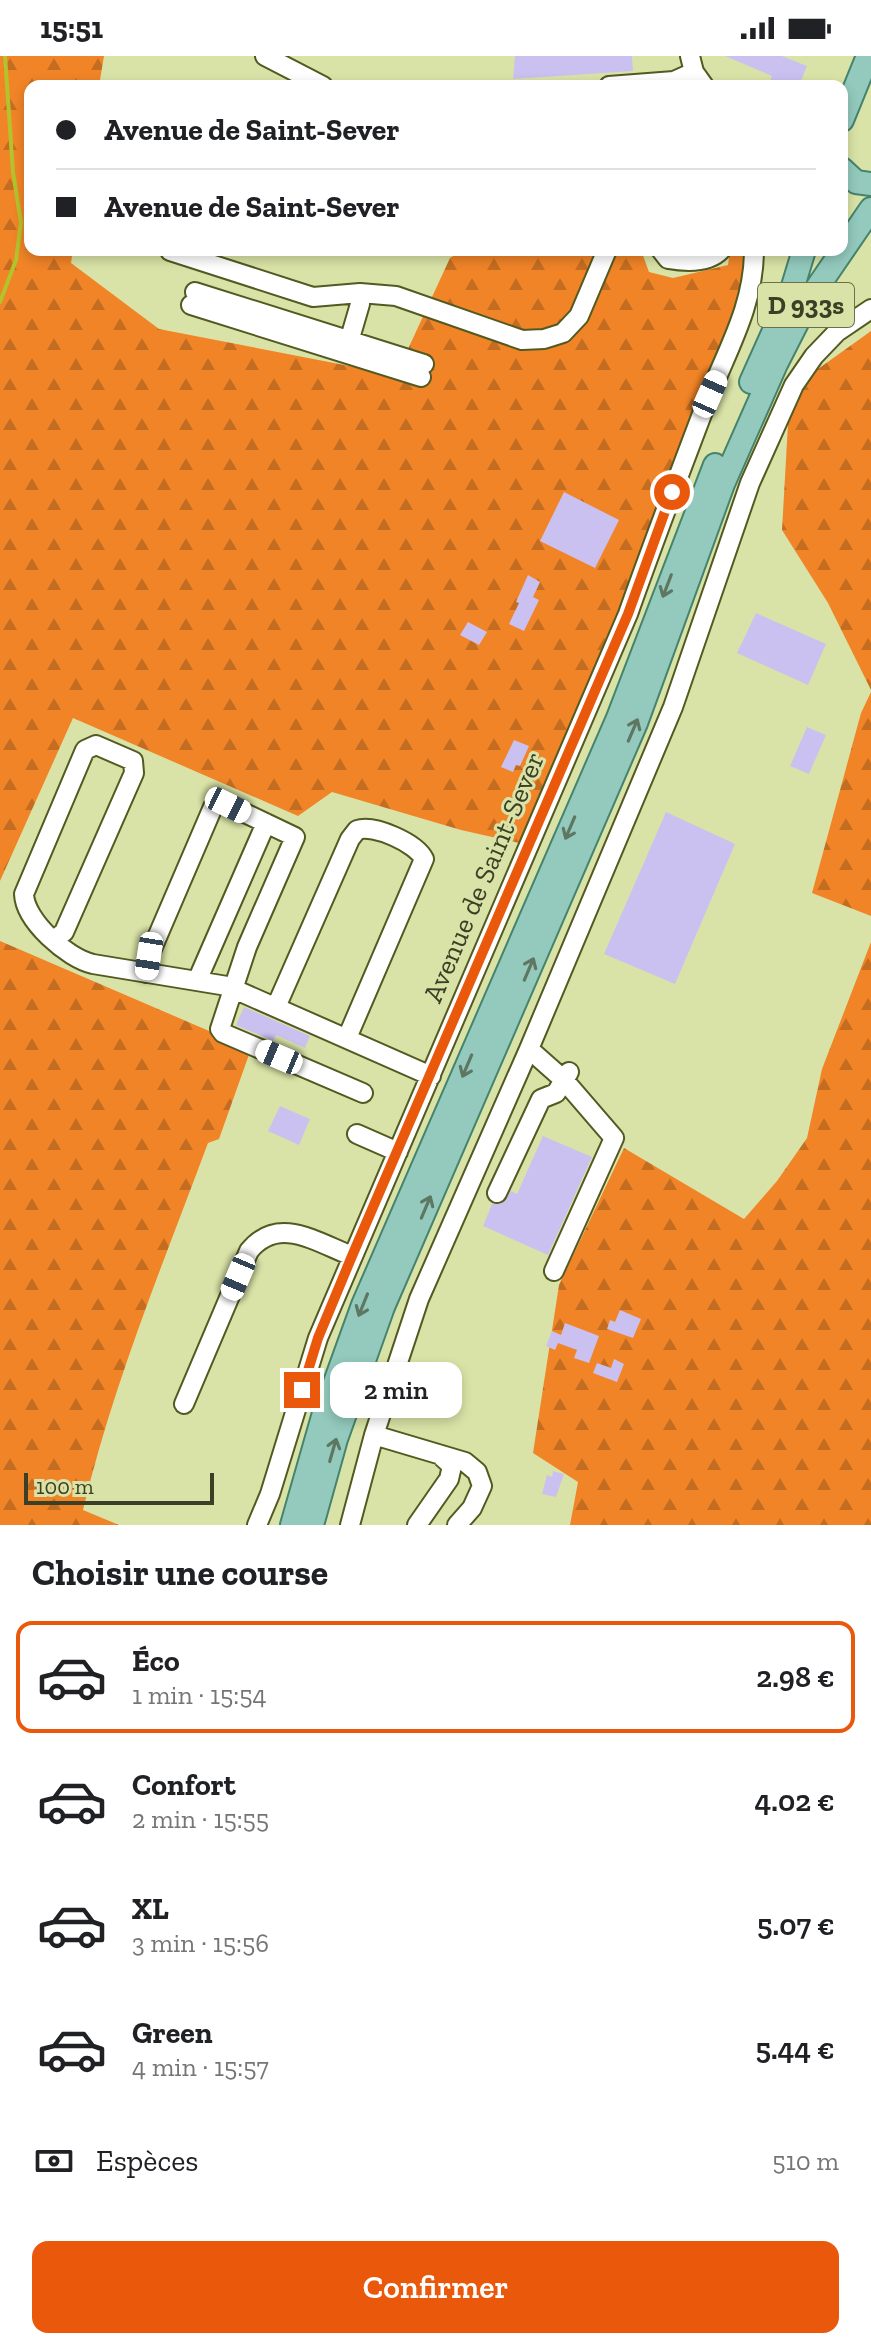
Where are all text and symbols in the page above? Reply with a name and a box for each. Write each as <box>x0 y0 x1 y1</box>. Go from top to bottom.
text: 15:51 <box>40 10 103 46</box>
text: Avenue de Saint-Sever <box>104 112 400 148</box>
text: Avenue de Saint-Sever <box>104 189 400 225</box>
road number: D 933s <box>758 283 854 327</box>
car <box>689 367 731 421</box>
route start <box>654 474 690 510</box>
one-way arrow <box>659 573 673 598</box>
one-way arrow <box>626 718 641 743</box>
street label: Avenue de Saint-Sever <box>416 747 551 1007</box>
car <box>201 784 255 826</box>
one-way arrow <box>562 815 577 839</box>
car <box>133 930 165 982</box>
one-way arrow <box>523 957 538 982</box>
car <box>252 1037 306 1077</box>
one-way arrow <box>458 1053 473 1078</box>
one-way arrow <box>419 1195 434 1219</box>
car <box>218 1250 258 1304</box>
one-way arrow <box>355 1292 370 1317</box>
callout: 2 min <box>330 1362 462 1418</box>
route end <box>284 1372 320 1408</box>
text: 2 min <box>364 1374 428 1406</box>
one-way arrow <box>326 1437 341 1463</box>
scale bar <box>24 1469 214 1505</box>
text: 100 m <box>36 1473 94 1500</box>
text: Choisir une course <box>32 1551 328 1594</box>
icon: car <box>36 1641 108 1713</box>
text: Éco <box>132 1643 180 1679</box>
text: 2.98 € <box>756 1659 835 1695</box>
text: 1 min · 15:54 <box>132 1679 267 1711</box>
icon: car <box>36 1765 108 1837</box>
text: Confort <box>132 1767 236 1803</box>
text: 4.02 € <box>755 1783 835 1819</box>
text: 2 min · 15:55 <box>132 1803 269 1835</box>
icon: car <box>36 1889 108 1961</box>
text: XL <box>132 1891 169 1927</box>
text: 5.07 € <box>757 1907 835 1943</box>
text: 3 min · 15:56 <box>132 1927 269 1959</box>
icon: car <box>36 2013 108 2085</box>
text: Green <box>132 2015 212 2051</box>
text: 5.44 € <box>755 2031 835 2067</box>
text: 4 min · 15:57 <box>132 2051 269 2083</box>
icon: cash <box>32 2139 76 2183</box>
text: Espèces <box>96 2143 198 2179</box>
text: 510 m <box>772 2145 839 2177</box>
button: Confirmer <box>32 2241 839 2333</box>

